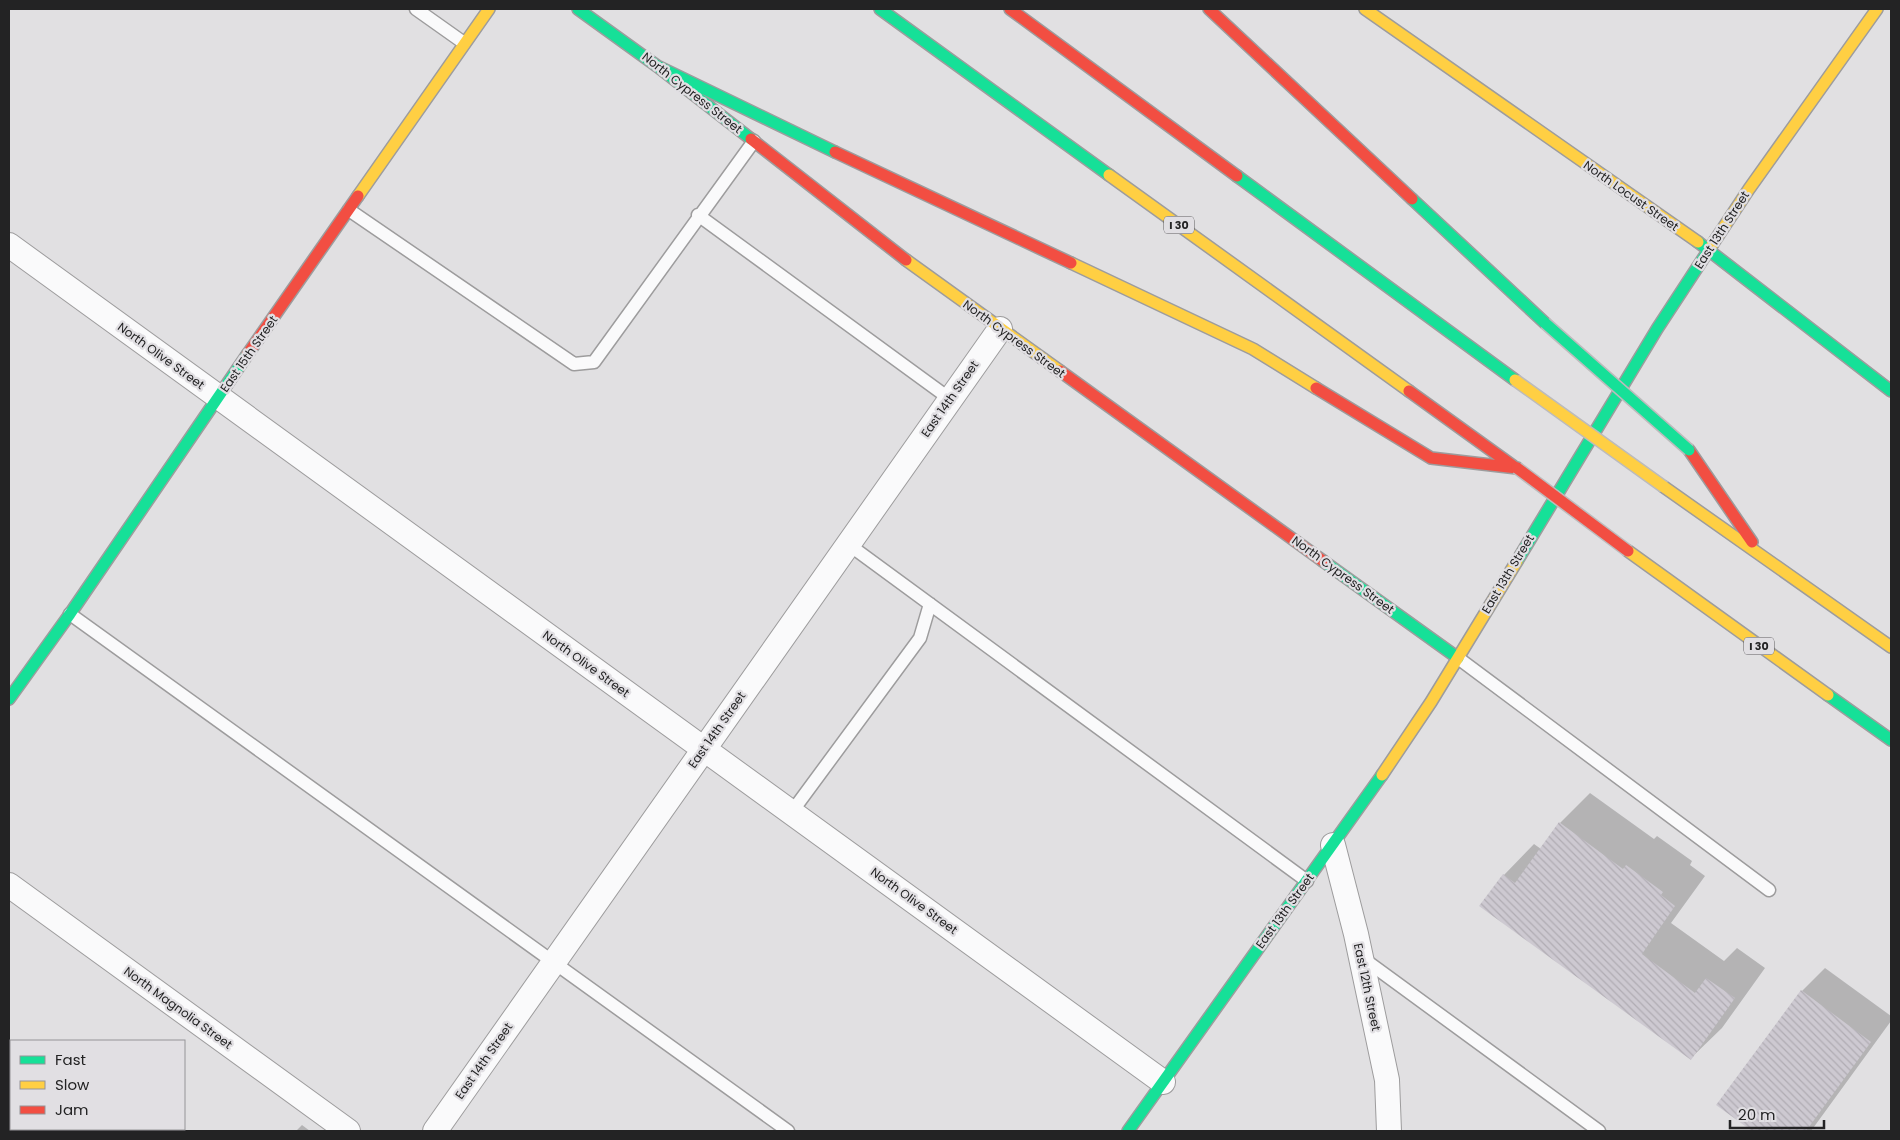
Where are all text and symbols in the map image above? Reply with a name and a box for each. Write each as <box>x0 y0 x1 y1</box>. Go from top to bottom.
street label: North Cypress Street <box>639 48 746 137</box>
street label: North Locust Street <box>1580 156 1682 235</box>
street label: East 13th Street <box>1690 188 1753 272</box>
road number: I 30 <box>1164 216 1194 234</box>
street label: North Cypress Street <box>960 296 1069 382</box>
street label: East 15th Street <box>216 312 281 395</box>
street label: North Olive Street <box>114 318 208 393</box>
street label: East 14th Street <box>917 357 982 440</box>
street label: East 13th Street <box>1477 531 1538 616</box>
street label: North Cypress Street <box>1289 532 1398 618</box>
street label: North Olive Street <box>539 626 633 701</box>
road number: I 30 <box>1744 637 1774 654</box>
street label: East 14th Street <box>684 688 749 771</box>
street label: North Olive Street <box>867 863 961 938</box>
street label: East 13th Street <box>1251 870 1318 952</box>
street label: East 12th Street <box>1350 941 1385 1032</box>
street label: North Magnolia Street <box>121 962 236 1053</box>
street label: East 14th Street <box>451 1019 516 1102</box>
legend <box>10 1040 185 1130</box>
text: Fast <box>55 1049 86 1070</box>
text: Slow <box>55 1074 90 1095</box>
scale bar <box>1730 1098 1824 1130</box>
text: Jam <box>55 1099 89 1120</box>
text: 20 m <box>1738 1104 1776 1125</box>

